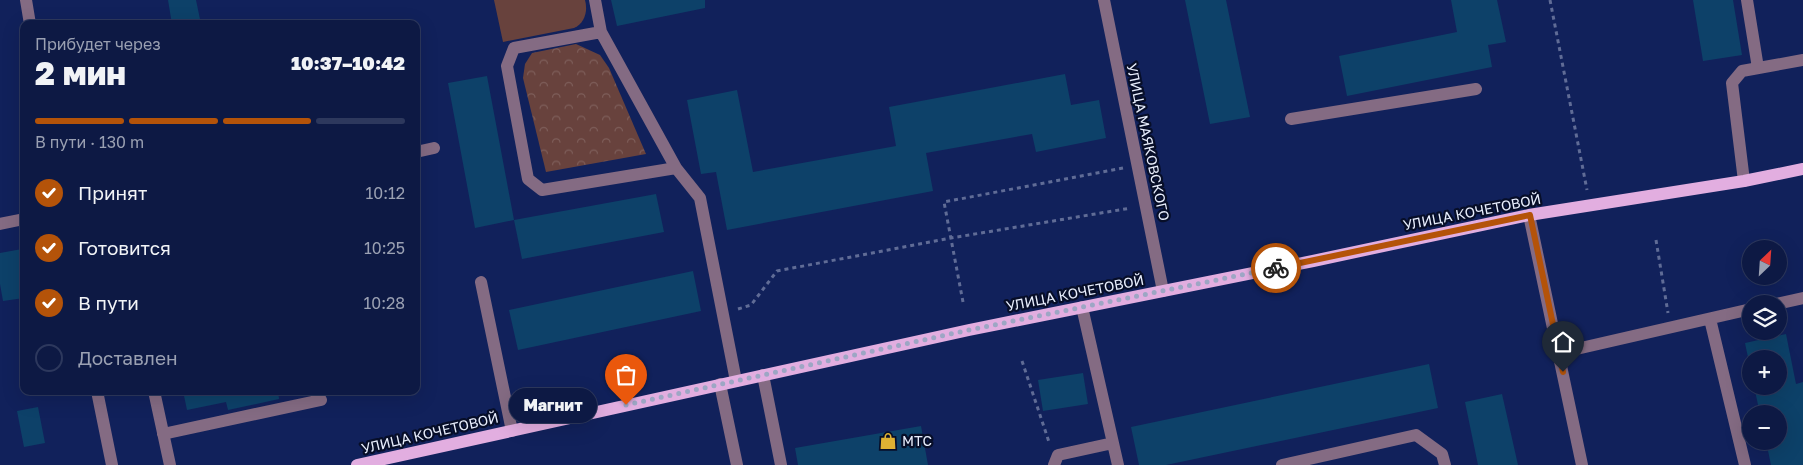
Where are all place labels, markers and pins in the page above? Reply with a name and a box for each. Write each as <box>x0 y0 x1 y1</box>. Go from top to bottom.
pin <box>1542 321 1584 372</box>
pin <box>605 354 647 405</box>
callout: Магнит <box>508 388 596 422</box>
shop icon: МТС <box>878 431 898 451</box>
place label: МТС <box>902 432 932 449</box>

